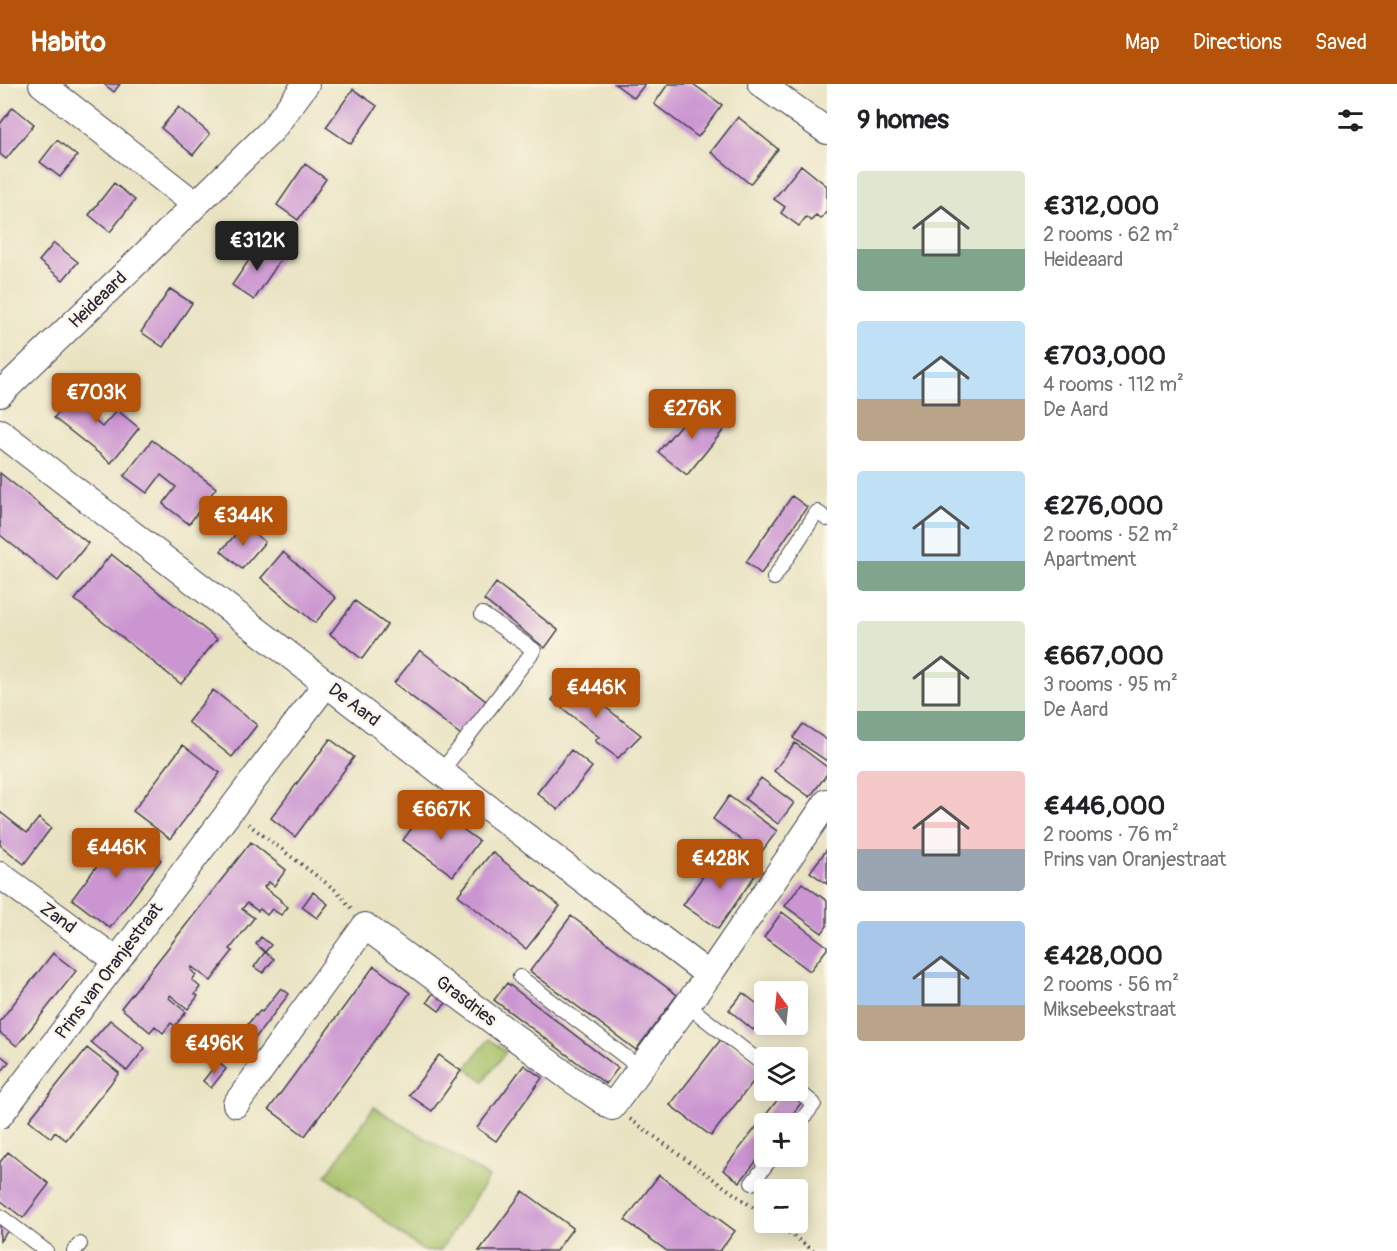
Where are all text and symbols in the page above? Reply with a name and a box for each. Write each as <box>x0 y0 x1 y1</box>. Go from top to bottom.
text: Habito <box>30 25 106 60</box>
text: Map <box>1125 29 1160 56</box>
text: Directions <box>1193 29 1282 56</box>
text: Saved <box>1315 29 1367 56</box>
text: 9 homes <box>857 104 949 136</box>
icon: filters <box>1334 104 1367 137</box>
text: €312,000 <box>1043 190 1159 222</box>
icon: home <box>905 195 977 267</box>
pin: €312K <box>215 221 299 272</box>
text: 2 rooms · 62 m² <box>1043 222 1179 247</box>
text: €312K <box>229 228 285 253</box>
text: Heideaard <box>1043 247 1123 272</box>
street label: Heideaard <box>64 267 132 333</box>
text: €703,000 <box>1043 340 1166 372</box>
icon: home <box>905 345 977 417</box>
text: 4 rooms · 112 m² <box>1043 372 1184 397</box>
pin: €703K <box>54 373 138 424</box>
text: €703K <box>66 380 126 405</box>
pin: €276K <box>650 389 734 440</box>
text: €276K <box>663 396 721 421</box>
text: De Aard <box>1043 397 1109 422</box>
text: €276,000 <box>1043 490 1163 522</box>
icon: home <box>905 495 977 567</box>
pin: €344K <box>201 496 285 547</box>
text: €344K <box>213 503 273 528</box>
text: 2 rooms · 52 m² <box>1043 522 1179 547</box>
text: Apartment <box>1043 547 1136 572</box>
text: €667,000 <box>1043 640 1164 672</box>
icon: home <box>905 645 977 717</box>
pin: €446K <box>554 668 638 719</box>
text: 3 rooms · 95 m² <box>1043 672 1178 697</box>
text: €446K <box>566 675 626 700</box>
street label: De Aard <box>324 678 384 732</box>
text: De Aard <box>1043 697 1109 722</box>
pin: €667K <box>399 790 483 841</box>
text: €446,000 <box>1043 790 1165 822</box>
icon: home <box>905 795 977 867</box>
text: €667K <box>412 797 470 822</box>
text: 2 rooms · 76 m² <box>1043 822 1179 847</box>
pin: €446K <box>74 828 158 879</box>
text: €446K <box>86 835 146 860</box>
pin: €428K <box>678 839 762 890</box>
text: €428K <box>691 846 749 871</box>
text: Prins van Oranjestraat <box>1043 847 1226 872</box>
street label: Zand <box>35 897 81 939</box>
street label: Prins van Oranjestraat <box>50 898 168 1044</box>
text: €428,000 <box>1043 940 1163 972</box>
icon: home <box>905 945 977 1017</box>
street label: Grasdries <box>431 971 501 1031</box>
text: 2 rooms · 56 m² <box>1043 972 1179 997</box>
north arrow <box>754 981 808 1035</box>
map controls <box>754 981 808 1233</box>
text: Miksebeekstraat <box>1043 997 1176 1022</box>
pin: €496K <box>172 1024 256 1075</box>
text: €496K <box>185 1031 243 1056</box>
button: layers <box>754 1047 808 1101</box>
button: + <box>754 1113 808 1167</box>
button: − <box>754 1179 808 1233</box>

